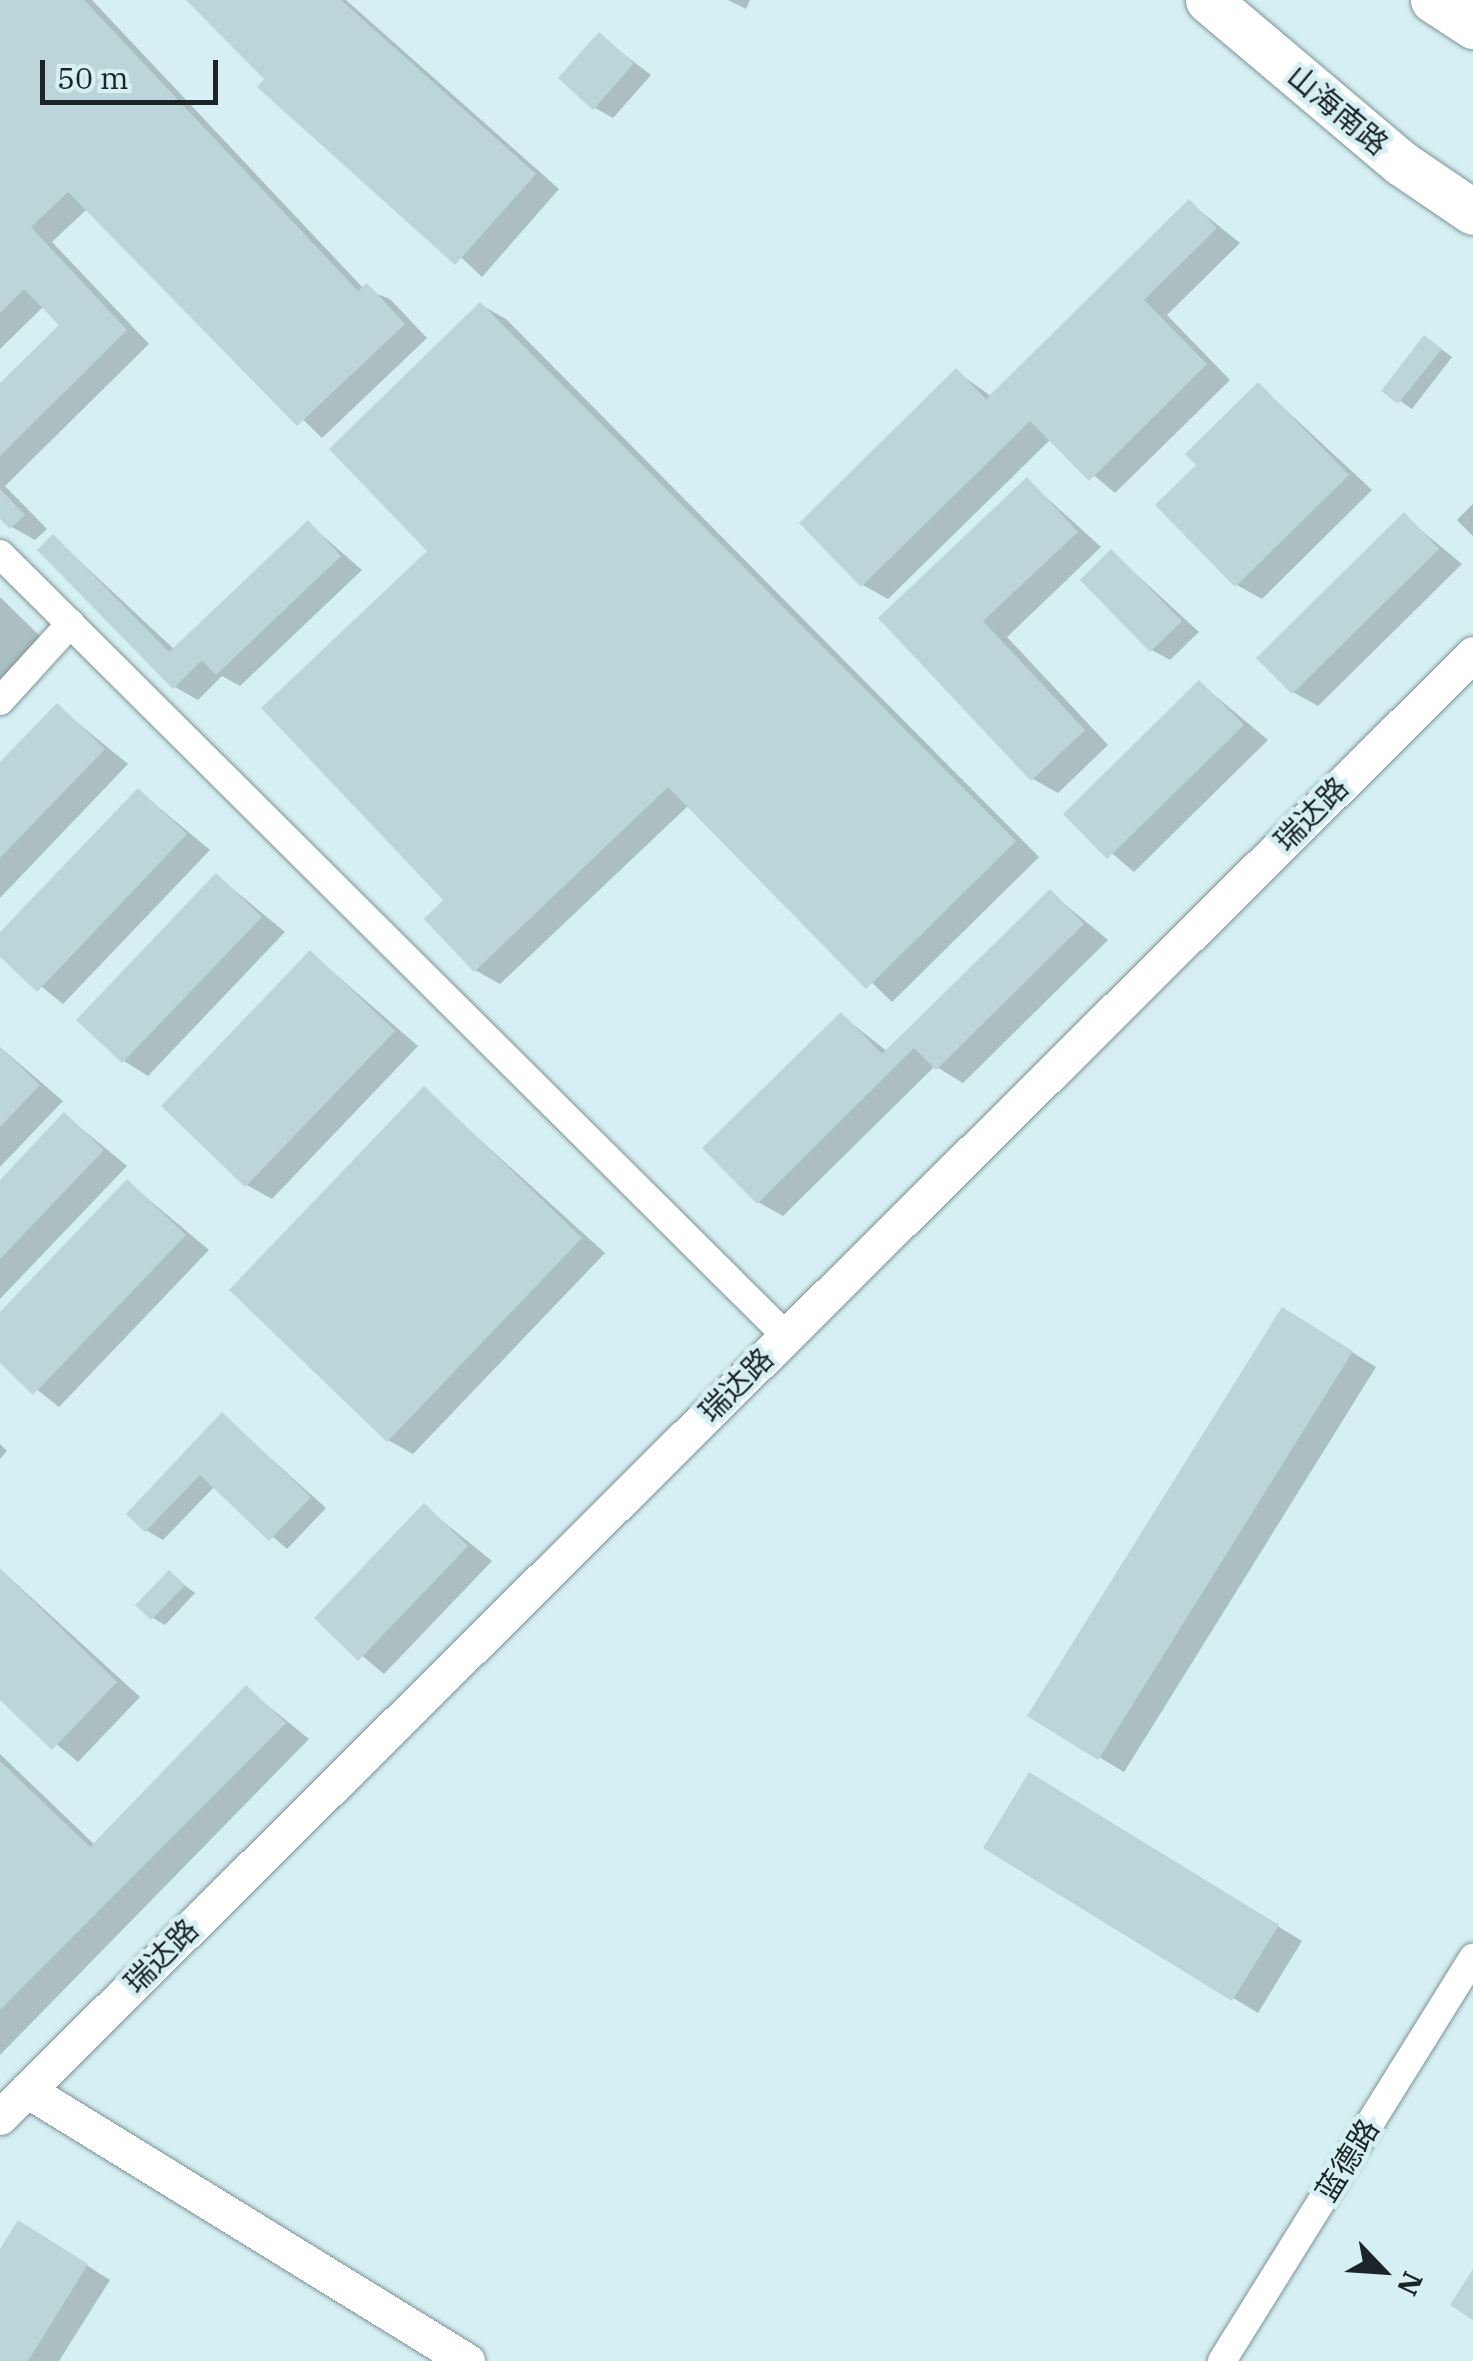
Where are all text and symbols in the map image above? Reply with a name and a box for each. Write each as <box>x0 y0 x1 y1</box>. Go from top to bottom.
scale bar <box>45 40 222 102</box>
text: 50 m <box>57 58 129 97</box>
street label: 山海南路 <box>1280 58 1396 162</box>
street label: 瑞达路 <box>1266 769 1356 859</box>
street label: 瑞达路 <box>691 1340 781 1430</box>
street label: 瑞达路 <box>116 1911 206 2001</box>
street label: 蓝德路 <box>1308 2112 1386 2208</box>
north arrow <box>1333 2221 1433 2321</box>
text: N <box>1389 2266 1432 2302</box>

